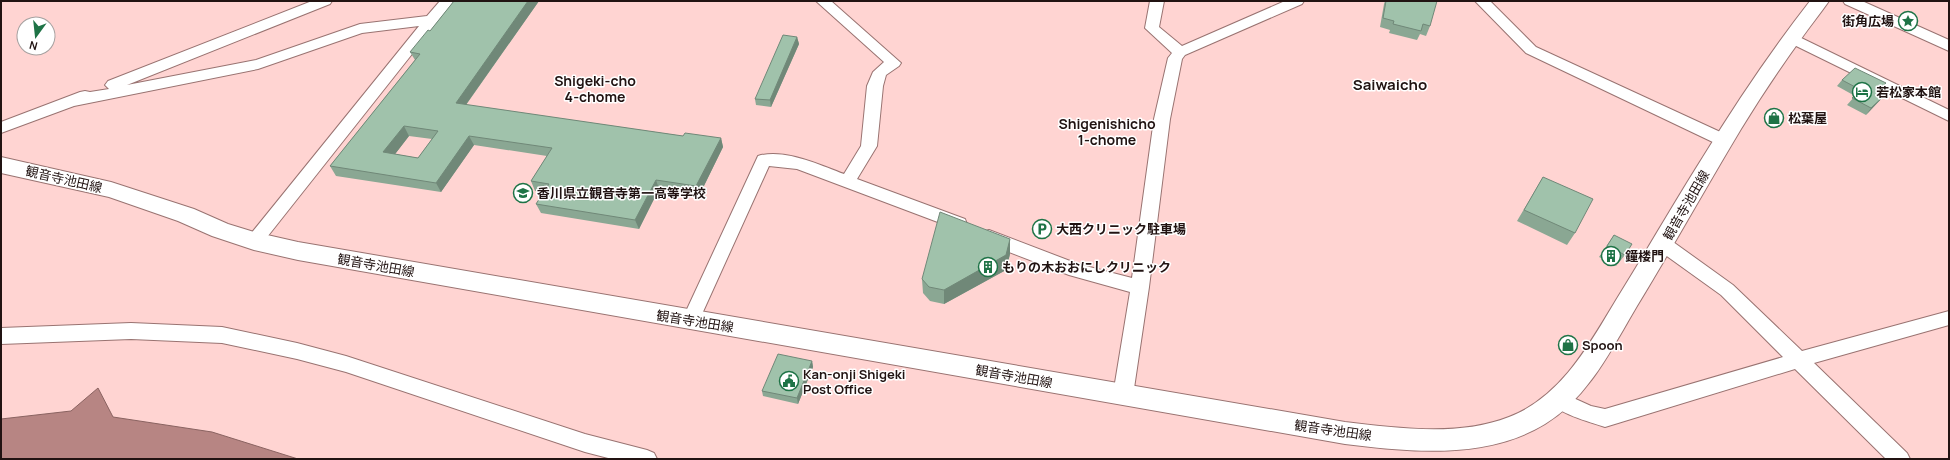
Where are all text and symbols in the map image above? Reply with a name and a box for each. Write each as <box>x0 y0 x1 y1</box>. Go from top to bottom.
place icon: 街角広場 <box>1897 10 1919 32</box>
place label: 街角広場 <box>1842 12 1894 30</box>
north arrow <box>16 16 56 56</box>
text: N <box>27 38 39 54</box>
district label: Shigeki-cho 4-chome <box>554 71 636 106</box>
district label: Saiwaicho <box>1353 74 1427 95</box>
hotel icon: 若松家本館 <box>1851 81 1873 103</box>
place label: 若松家本館 <box>1876 83 1941 101</box>
shop icon: 松葉屋 <box>1763 107 1785 129</box>
place label: 松葉屋 <box>1788 109 1827 127</box>
district label: Shigenishicho 1-chome <box>1058 114 1156 149</box>
street label: 観音寺池田線 <box>24 161 104 197</box>
street label: 観音寺池田線 <box>1659 167 1713 243</box>
school or university icon: 香川県立観音寺第一高等学校 <box>512 182 534 204</box>
place label: 香川県立観音寺第一高等学校 <box>537 184 706 202</box>
parking icon: 大西クリニック駐車場 <box>1031 218 1053 240</box>
place label: 大西クリニック駐車場 <box>1056 220 1186 238</box>
building icon: 鐘楼門 <box>1600 245 1622 267</box>
place label: 鐘楼門 <box>1625 247 1664 265</box>
street label: 観音寺池田線 <box>336 249 416 281</box>
building icon: もりの木おおにしクリニック <box>977 256 999 278</box>
place label: もりの木おおにしクリニック <box>1002 258 1171 276</box>
street label: 観音寺池田線 <box>655 306 735 336</box>
shop icon: Spoon <box>1557 334 1579 356</box>
place label: Spoon <box>1582 336 1623 354</box>
street label: 観音寺池田線 <box>974 360 1054 392</box>
place label: Kan-onji Shigeki Post Office <box>803 365 905 398</box>
public building icon: Kan-onji Shigeki Post Office <box>778 370 800 392</box>
street label: 観音寺池田線 <box>1293 416 1373 444</box>

